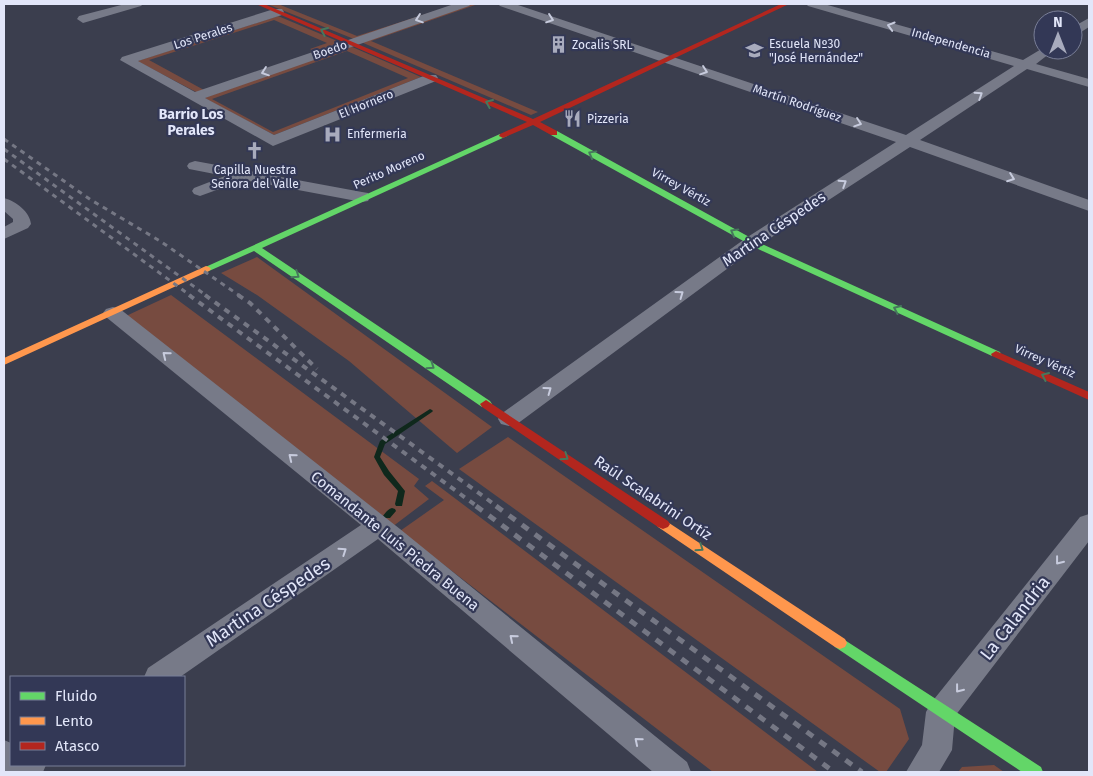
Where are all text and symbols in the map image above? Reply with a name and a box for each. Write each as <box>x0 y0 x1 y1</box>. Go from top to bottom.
north arrow <box>1033 10 1083 60</box>
one-way arrow <box>545 13 553 23</box>
one-way arrow <box>415 14 424 24</box>
text: N <box>1053 14 1063 31</box>
street label: Los Perales <box>172 20 234 52</box>
one-way arrow <box>887 22 896 32</box>
street label: Independencia <box>910 25 992 61</box>
one-way arrow <box>320 27 329 38</box>
building icon: Zocalis SRL <box>548 35 568 55</box>
place label: Escuela Nº30 "José Hernández" <box>769 37 863 65</box>
street label: Boedo <box>311 38 349 62</box>
place label: Zocalis SRL <box>572 38 633 52</box>
school or university icon: Escuela Nº30 "José Hernández" <box>745 41 765 61</box>
one-way arrow <box>699 65 707 75</box>
one-way arrow <box>262 66 270 76</box>
street label: Martín Rodríguez <box>751 81 843 125</box>
street label: El Hornero <box>337 87 395 121</box>
one-way arrow <box>974 91 983 101</box>
one-way arrow <box>485 98 494 109</box>
district label: Barrio Los Perales <box>159 106 224 139</box>
restaurant icon: Pizzeria <box>563 109 583 129</box>
place label: Pizzeria <box>587 112 629 126</box>
one-way arrow <box>853 118 861 128</box>
hospital icon: Enfermeria <box>323 124 343 144</box>
place label: Enfermeria <box>347 127 407 141</box>
church icon: Capilla Nuestra Señora del Valle <box>245 141 265 161</box>
street label: Perito Moreno <box>351 148 427 192</box>
one-way arrow <box>588 150 597 160</box>
place label: Capilla Nuestra Señora del Valle <box>211 163 299 191</box>
street label: Virrey Vértiz <box>649 165 713 209</box>
one-way arrow <box>1006 172 1015 182</box>
one-way arrow <box>837 180 846 189</box>
street label: Martina Céspedes <box>719 188 829 270</box>
one-way arrow <box>730 228 739 238</box>
one-way arrow <box>290 269 300 278</box>
one-way arrow <box>674 292 683 300</box>
one-way arrow <box>893 304 902 315</box>
street label: Virrey Vértiz <box>1012 341 1078 381</box>
one-way arrow <box>163 353 172 361</box>
one-way arrow <box>425 360 435 369</box>
one-way arrow <box>1041 372 1050 382</box>
one-way arrow <box>542 387 552 396</box>
one-way arrow <box>560 451 569 460</box>
street label: Raúl Scalabrini Ortíz <box>591 452 716 544</box>
one-way arrow <box>289 454 298 463</box>
street label: Comandante Luis Piedra Buena <box>307 467 483 615</box>
one-way arrow <box>694 542 704 551</box>
one-way arrow <box>337 548 347 557</box>
street label: Martina Céspedes <box>202 552 334 652</box>
one-way arrow <box>1056 556 1065 565</box>
street label: La Calandria <box>975 571 1055 665</box>
one-way arrow <box>510 634 519 643</box>
legend <box>10 676 185 766</box>
one-way arrow <box>956 683 965 693</box>
text: Fluido <box>55 687 97 705</box>
text: Lento <box>55 712 93 730</box>
text: Atasco <box>55 737 100 755</box>
one-way arrow <box>635 738 644 747</box>

